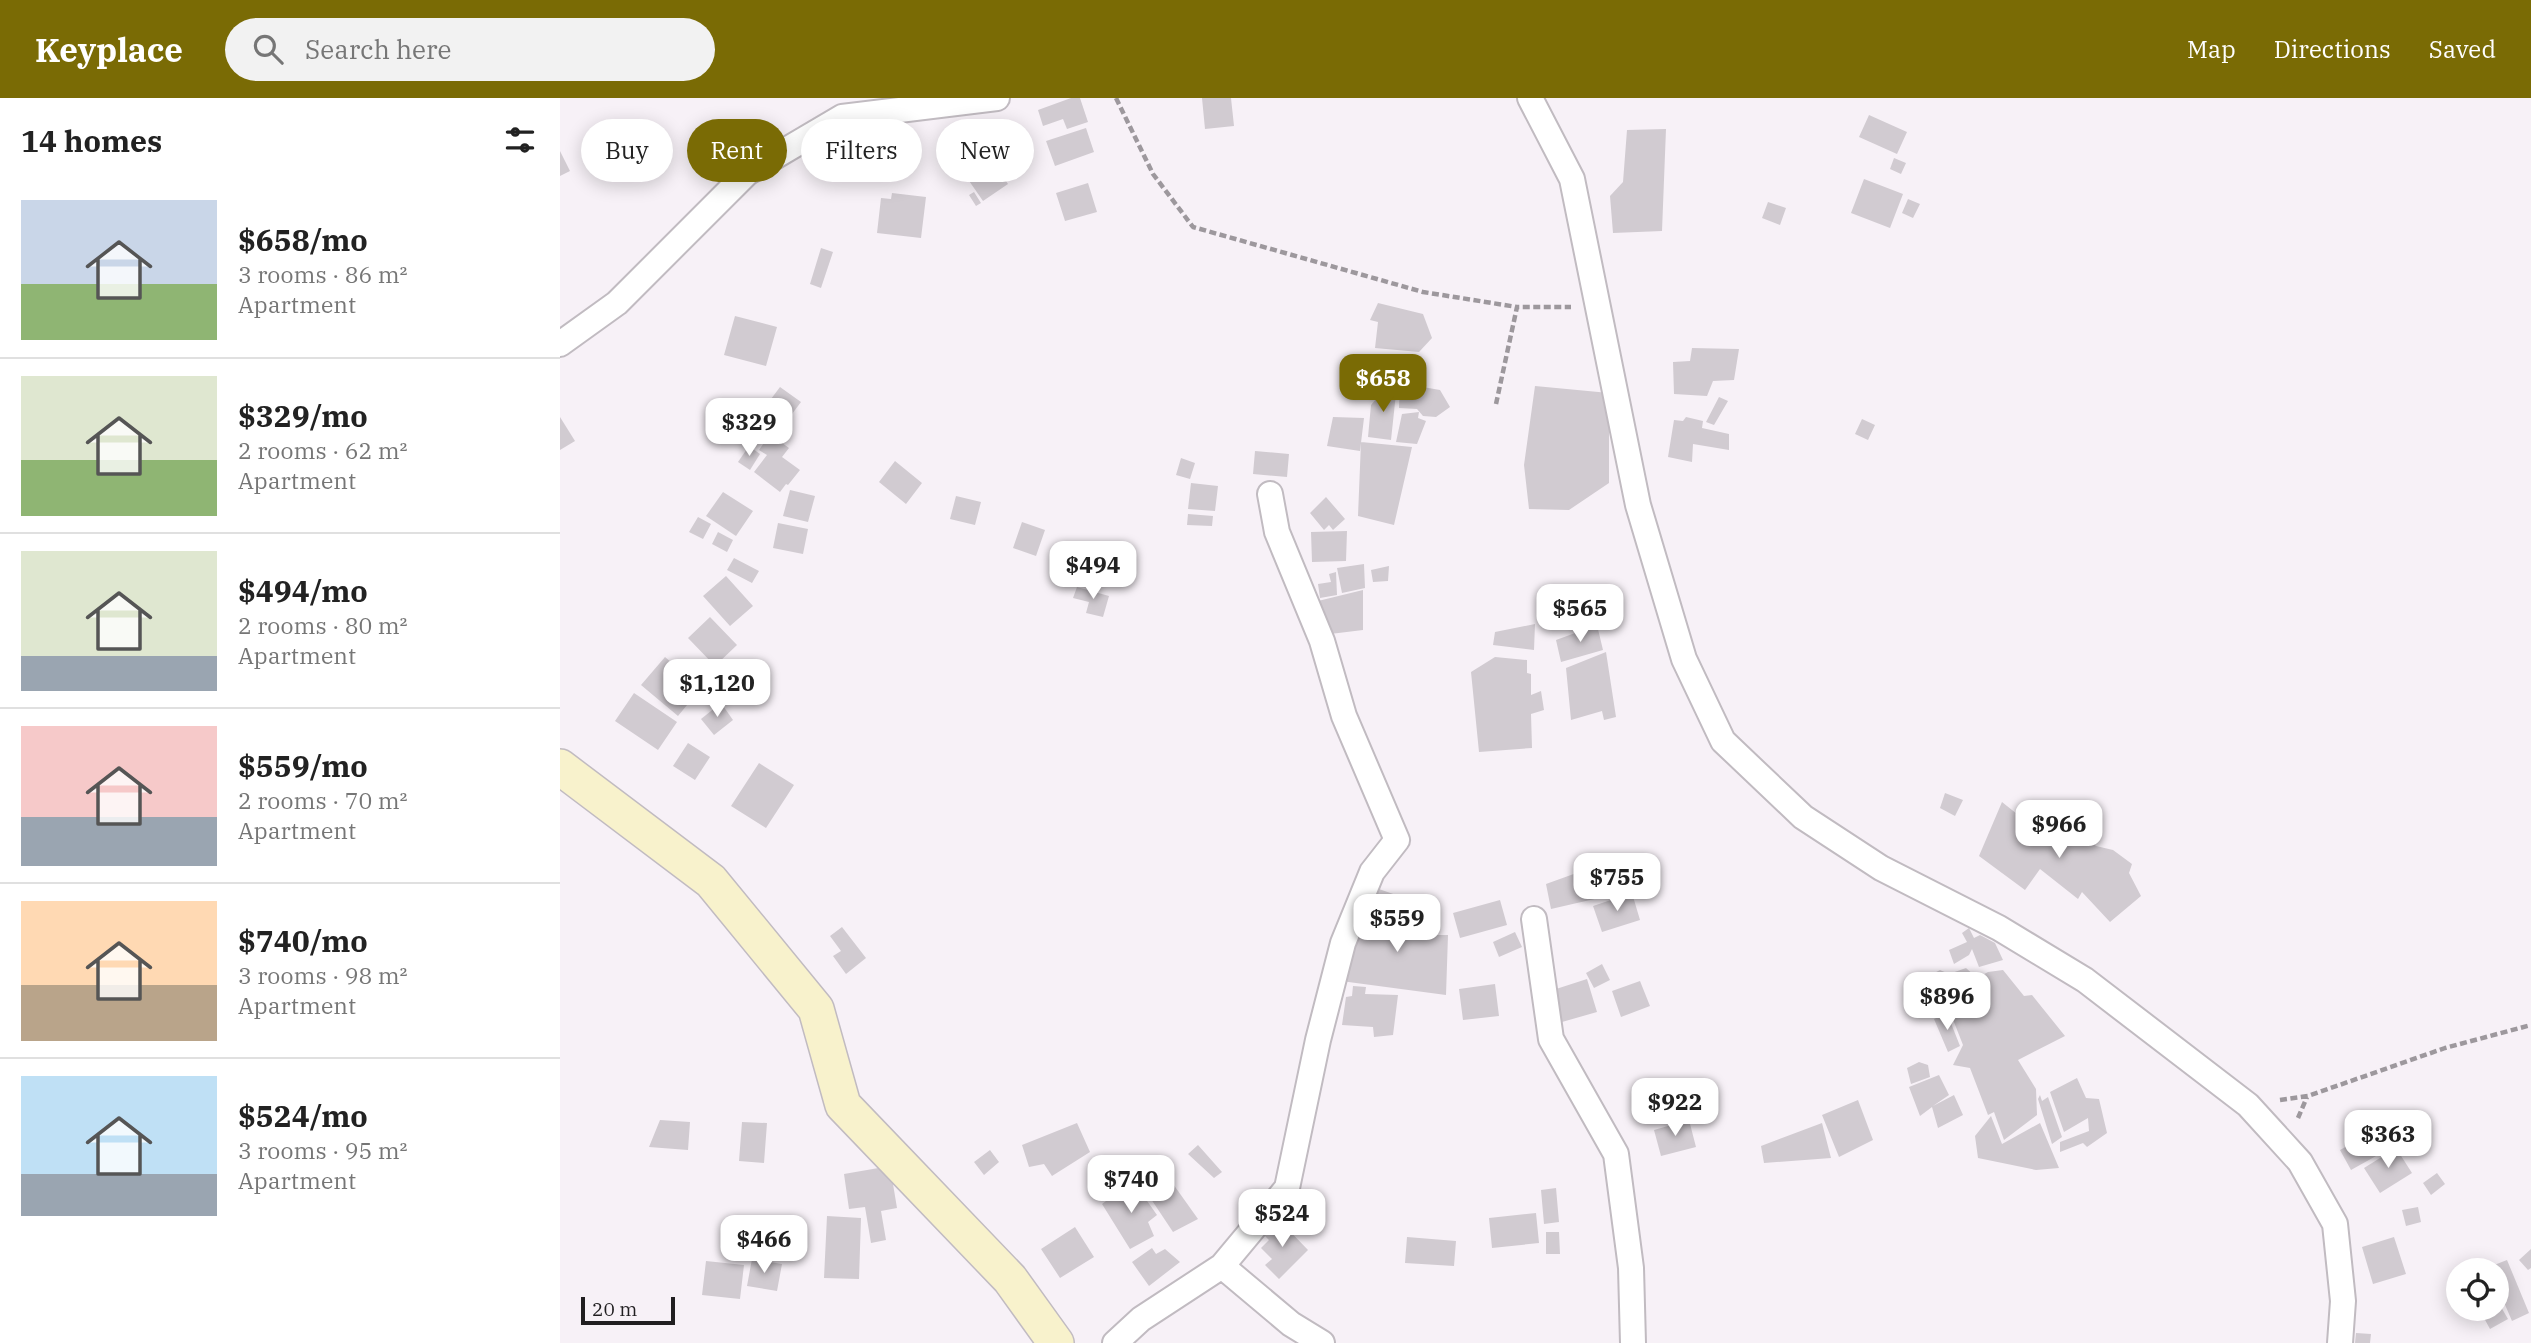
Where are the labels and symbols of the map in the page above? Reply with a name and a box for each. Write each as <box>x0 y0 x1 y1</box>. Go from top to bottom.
pin: $658 <box>1342 354 1424 414</box>
pin: $329 <box>708 398 790 458</box>
pin: $494 <box>1052 542 1134 601</box>
pin: $565 <box>1539 584 1621 644</box>
pin: $1,120 <box>660 660 774 719</box>
pin: $966 <box>2018 800 2100 860</box>
pin: $755 <box>1576 854 1658 913</box>
pin: $559 <box>1356 894 1438 954</box>
pin: $896 <box>1906 972 1988 1032</box>
pin: $922 <box>1634 1079 1716 1138</box>
pin: $363 <box>2347 1110 2429 1170</box>
pin: $740 <box>1090 1156 1172 1215</box>
pin: $524 <box>1241 1190 1323 1249</box>
pin: $466 <box>723 1216 805 1275</box>
scale bar <box>581 1294 676 1326</box>

